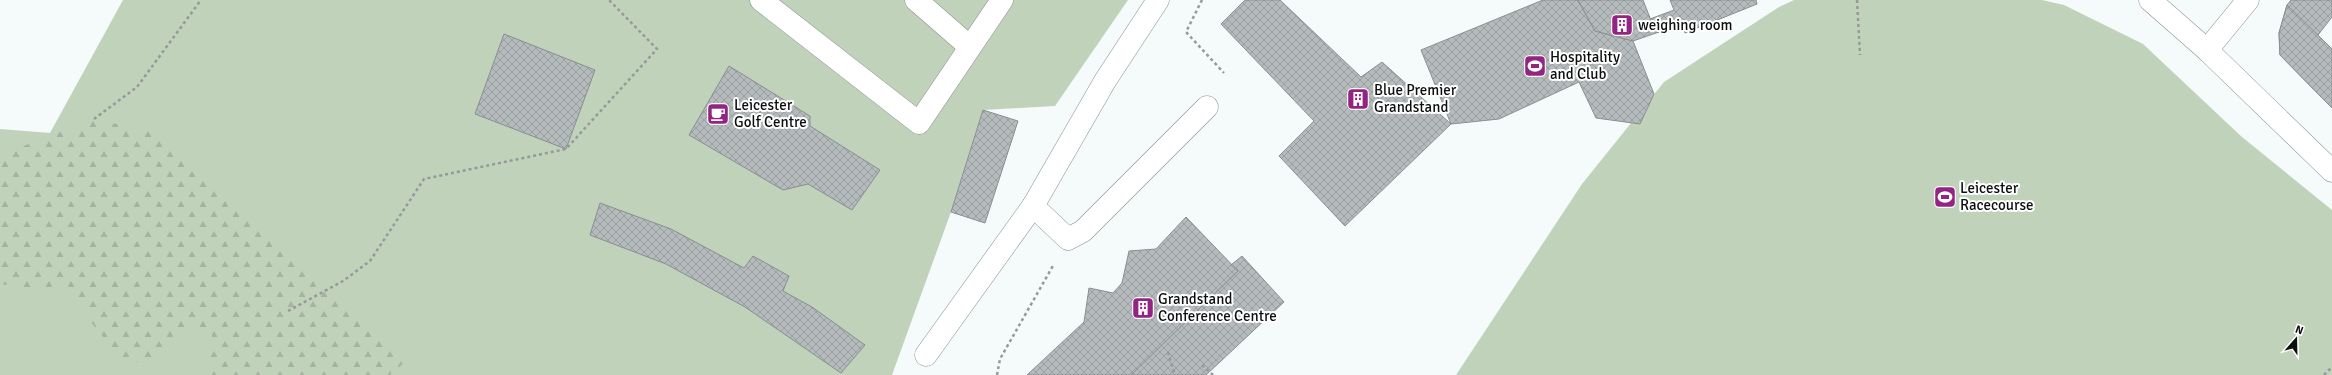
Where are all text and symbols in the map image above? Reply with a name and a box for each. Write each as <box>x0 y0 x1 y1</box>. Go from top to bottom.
building icon: weighing room <box>1609 12 1635 38</box>
place label: weighing room <box>1638 16 1733 34</box>
place label: Hospitality and Club <box>1550 48 1620 83</box>
sports icon: Hospitality and Club <box>1522 53 1548 79</box>
place label: Blue Premier Grandstand <box>1374 81 1457 116</box>
building icon: Blue Premier Grandstand <box>1345 86 1371 112</box>
place label: Leicester Golf Centre <box>734 96 807 131</box>
cafe icon: Leicester Golf Centre <box>705 101 731 127</box>
place label: Leicester Racecourse <box>1960 179 2034 214</box>
sports icon: Leicester Racecourse <box>1932 184 1958 210</box>
place label: Grandstand Conference Centre <box>1158 290 1277 325</box>
building icon: Grandstand Conference Centre <box>1130 295 1156 321</box>
north arrow <box>2276 319 2316 359</box>
text: N <box>2293 323 2305 337</box>

